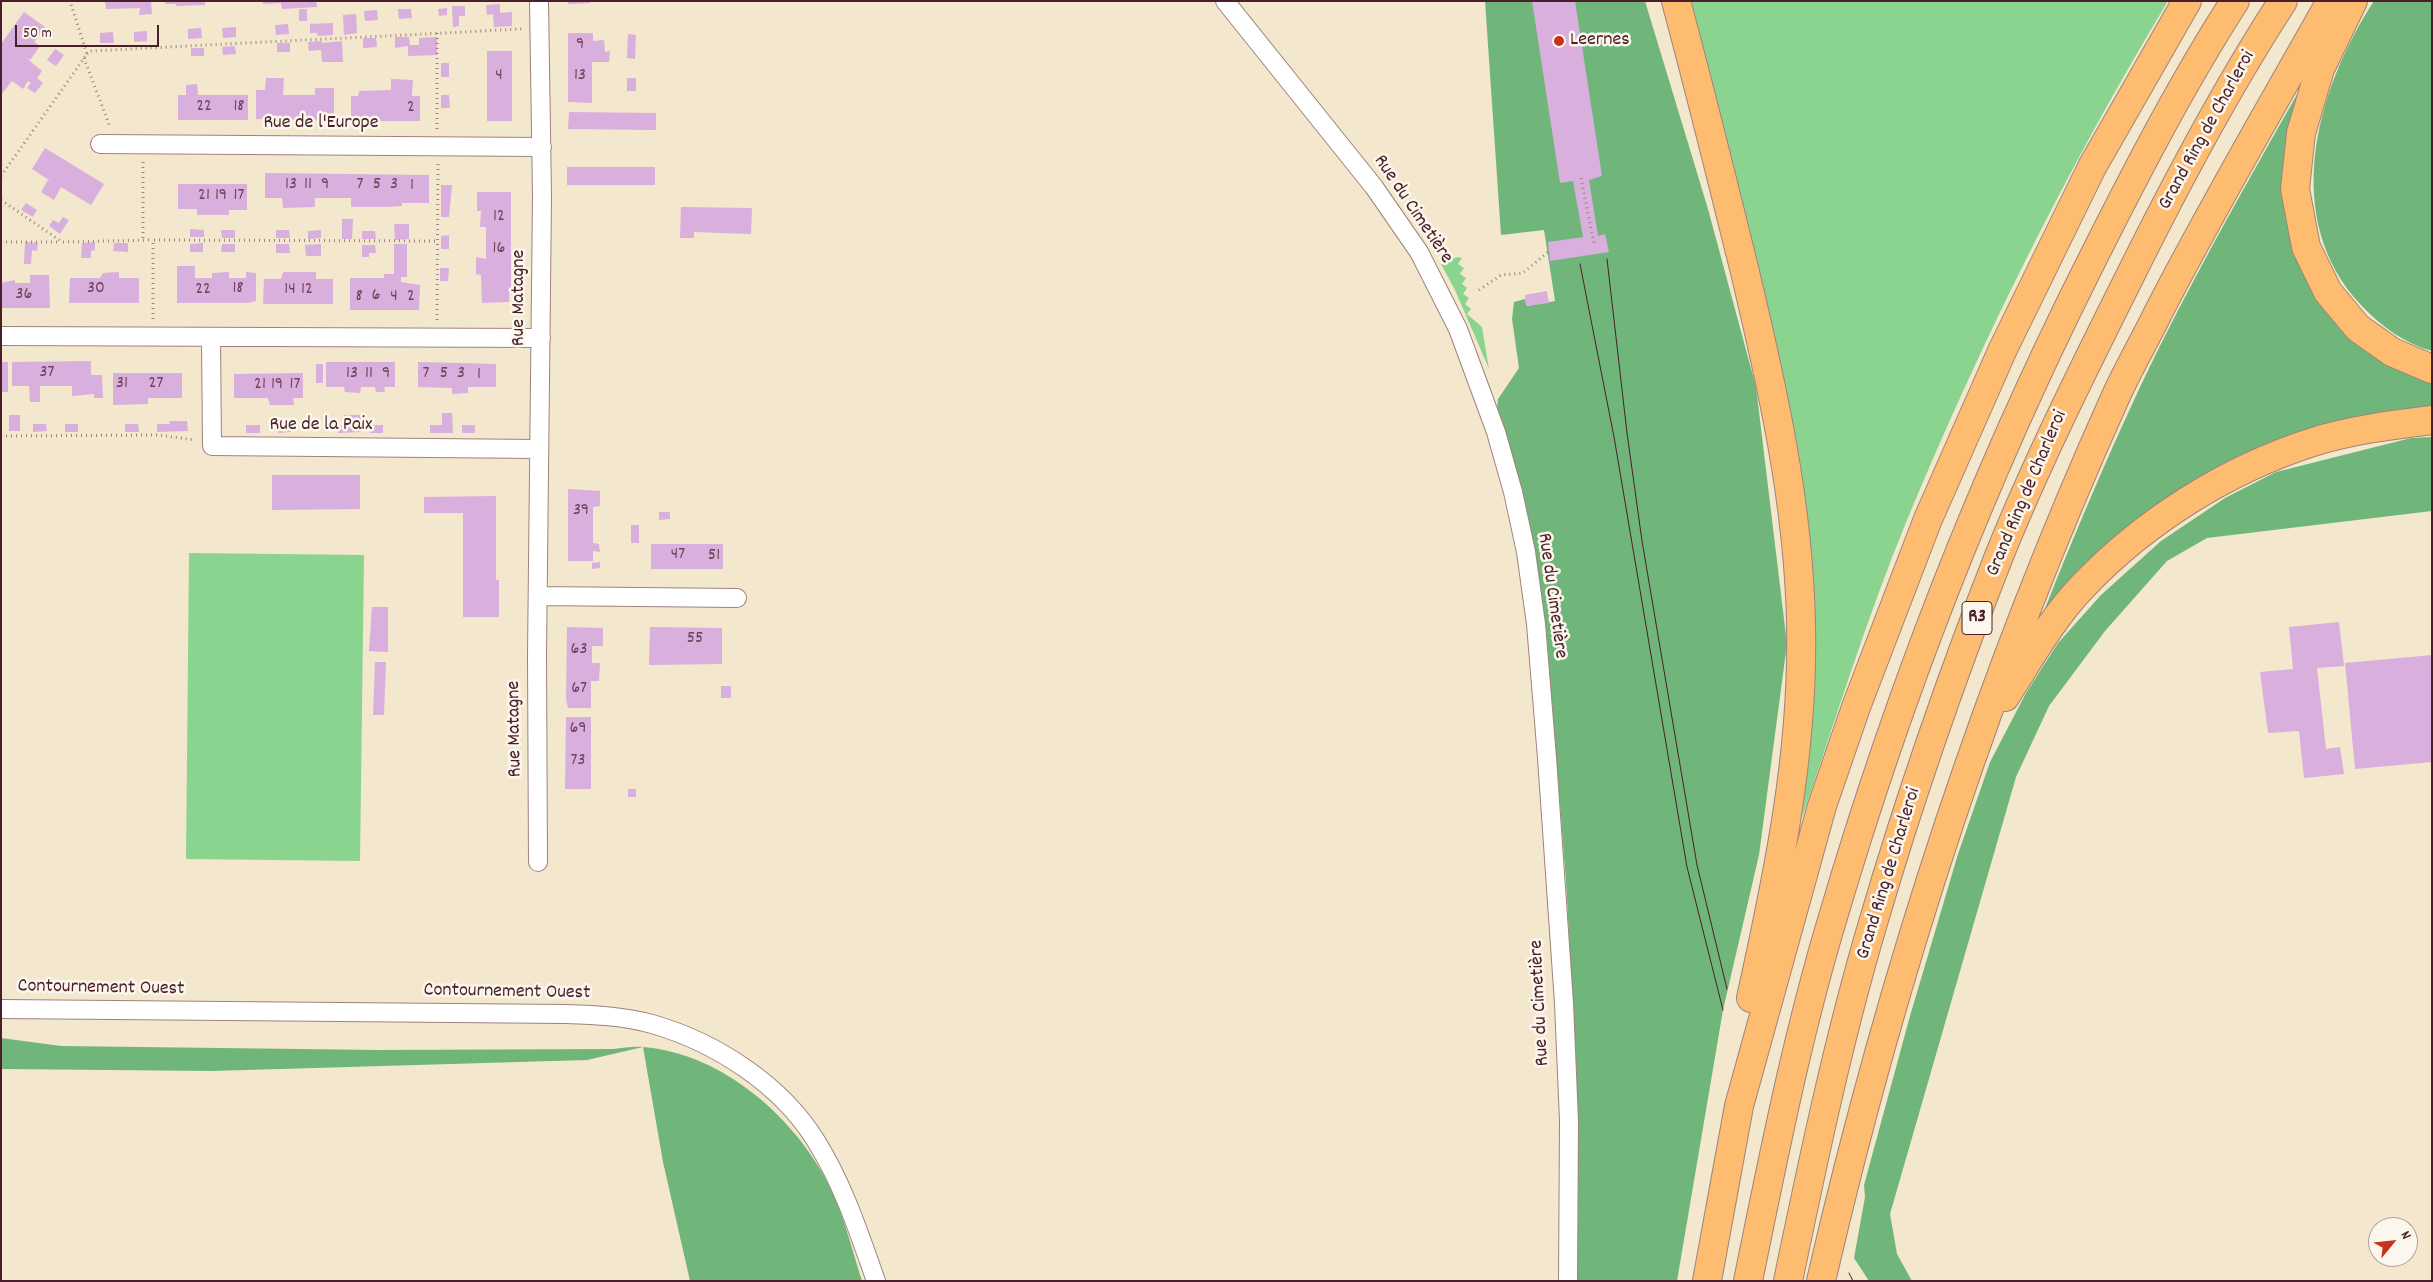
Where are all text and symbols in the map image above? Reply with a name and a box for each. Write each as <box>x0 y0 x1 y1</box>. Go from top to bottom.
scale bar <box>18 15 161 47</box>
text: 50 m <box>23 23 52 45</box>
place label: Leernes <box>1570 29 1630 53</box>
marker: Leernes <box>1552 34 1566 48</box>
house number: 9 <box>576 35 584 57</box>
street label: Grand Ring de Charleroi <box>2154 47 2262 215</box>
house number: 4 <box>495 66 503 88</box>
house number: 13 <box>574 66 586 88</box>
house number: 22 <box>196 97 212 119</box>
house number: 18 <box>233 97 245 119</box>
house number: 2 <box>407 98 415 120</box>
street label: Rue de l'Europe <box>263 112 379 136</box>
street label: Rue du Cimetière <box>1367 151 1457 269</box>
house number: 13 <box>285 175 297 197</box>
house number: 11 <box>304 175 312 197</box>
house number: 9 <box>321 175 329 197</box>
house number: 7 <box>357 175 363 197</box>
house number: 5 <box>373 175 381 197</box>
house number: 3 <box>390 175 398 197</box>
house number: 1 <box>410 176 414 198</box>
house number: 21 <box>198 186 210 208</box>
house number: 19 <box>215 186 227 208</box>
house number: 17 <box>234 186 244 208</box>
house number: 12 <box>493 207 505 229</box>
house number: 16 <box>493 239 505 261</box>
street label: Rue Matagne <box>508 250 532 346</box>
house number: 30 <box>87 279 105 301</box>
house number: 18 <box>232 279 244 301</box>
house number: 22 <box>195 280 211 302</box>
house number: 14 <box>284 280 296 302</box>
house number: 12 <box>301 280 313 302</box>
house number: 36 <box>16 285 32 307</box>
house number: 6 <box>372 286 380 308</box>
house number: 8 <box>355 287 363 309</box>
house number: 4 <box>390 287 398 309</box>
house number: 2 <box>407 287 415 309</box>
house number: 37 <box>40 363 54 385</box>
house number: 13 <box>346 364 358 386</box>
house number: 11 <box>365 364 373 386</box>
house number: 9 <box>382 364 390 386</box>
house number: 7 <box>423 364 429 386</box>
house number: 5 <box>440 364 448 386</box>
house number: 3 <box>457 364 465 386</box>
house number: 1 <box>477 365 481 387</box>
house number: 31 <box>116 374 128 396</box>
house number: 27 <box>149 374 163 396</box>
house number: 21 <box>254 375 266 397</box>
house number: 19 <box>271 375 283 397</box>
house number: 17 <box>290 375 300 397</box>
street label: Grand Ring de Charleroi <box>1982 407 2074 581</box>
street label: Rue de la Paix <box>270 414 372 438</box>
house number: 39 <box>573 501 589 523</box>
street label: Rue du Cimetière <box>1530 532 1572 660</box>
house number: 47 <box>671 545 685 567</box>
house number: 51 <box>708 546 720 568</box>
road number: R3 <box>1962 602 1992 634</box>
house number: 55 <box>687 629 703 651</box>
house number: 63 <box>571 640 587 662</box>
house number: 67 <box>571 679 587 701</box>
street label: Rue Matagne <box>503 681 529 777</box>
house number: 69 <box>569 719 587 741</box>
house number: 73 <box>571 751 585 773</box>
street label: Grand Ring de Charleroi <box>1852 785 1928 963</box>
street label: Rue du Cimetière <box>1526 939 1556 1067</box>
street label: Contournement Ouest <box>17 976 185 1002</box>
street label: Contournement Ouest <box>423 980 591 1006</box>
north arrow <box>2368 1217 2418 1267</box>
text: N <box>2395 1228 2416 1243</box>

